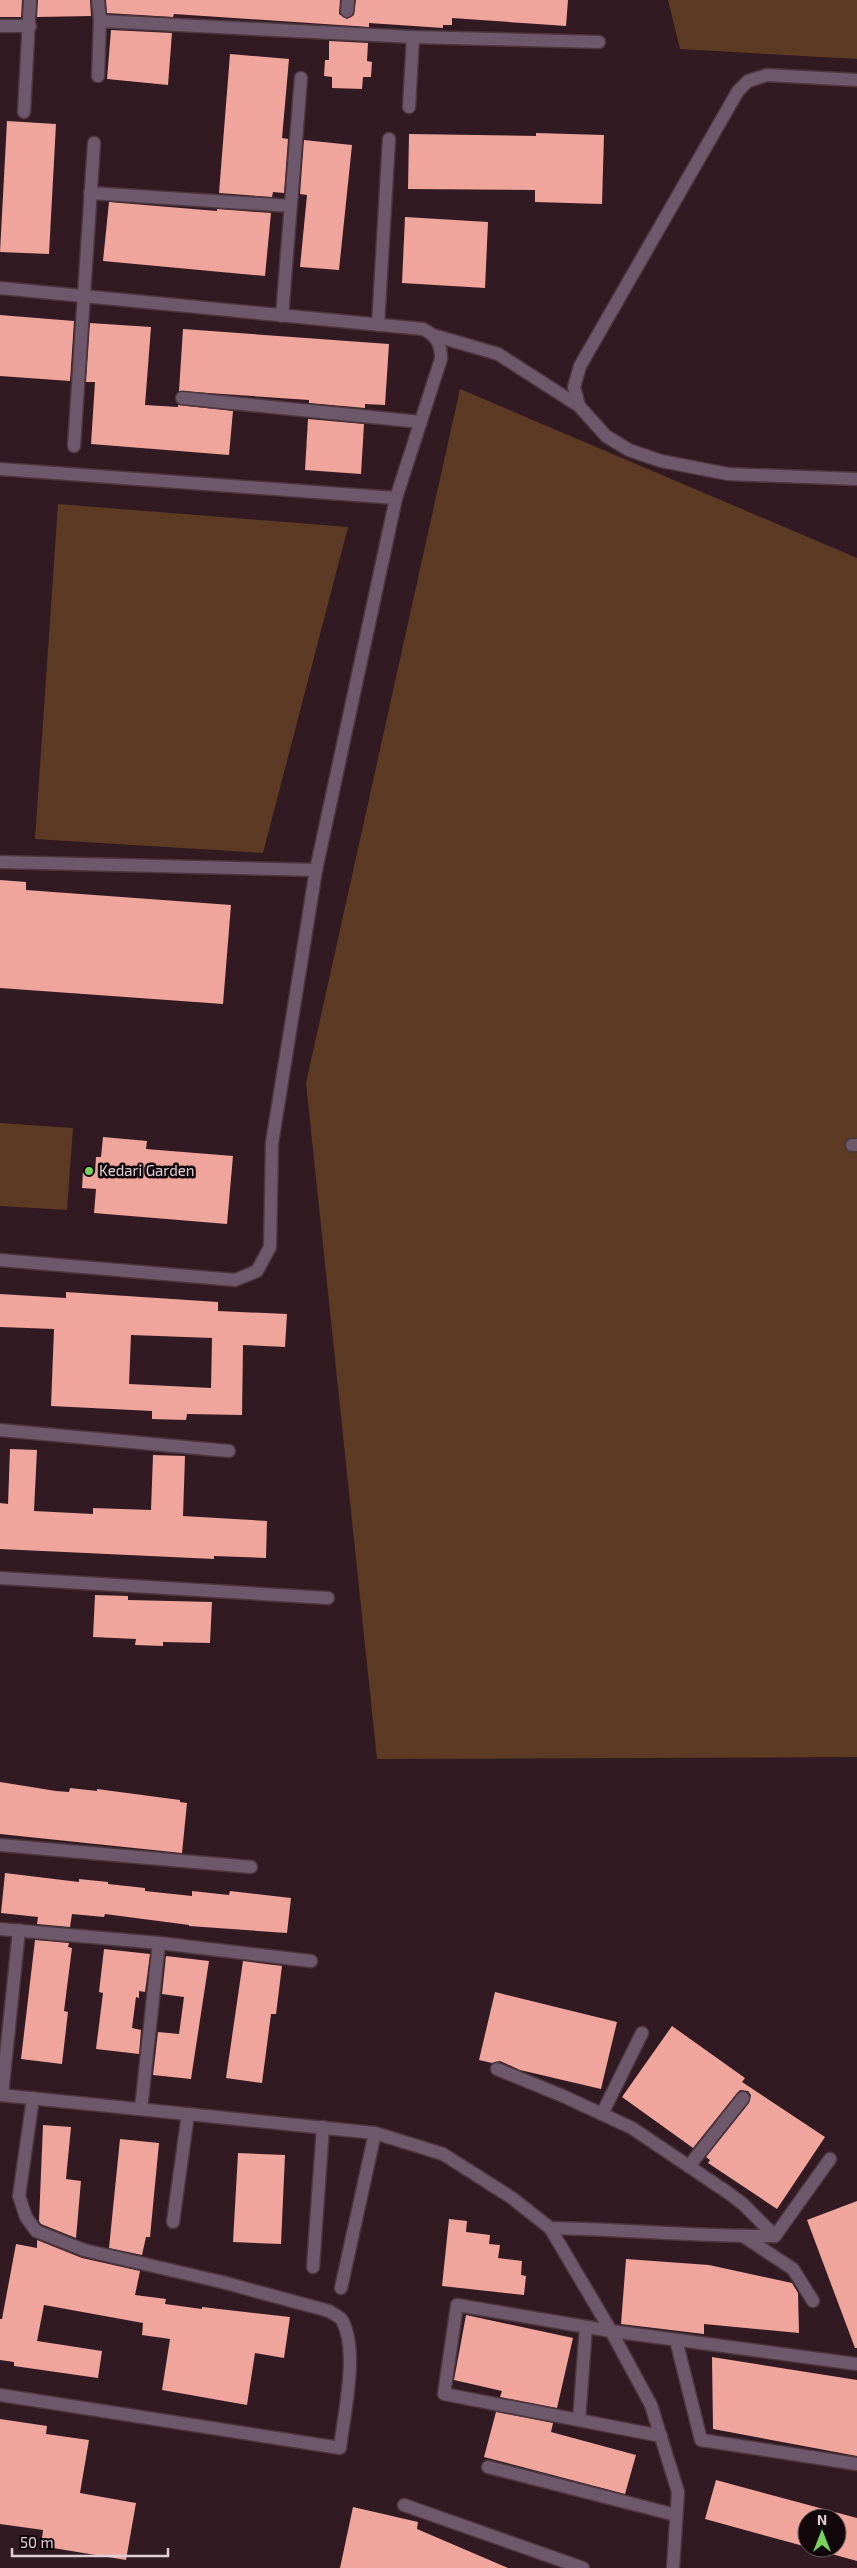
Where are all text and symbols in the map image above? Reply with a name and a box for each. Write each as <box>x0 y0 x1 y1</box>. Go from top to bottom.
place label: Kedari Garden <box>99 1161 195 1179</box>
marker: Kedari Garden <box>83 1165 95 1177</box>
north arrow <box>797 2508 847 2558</box>
text: N <box>817 2511 827 2528</box>
scale bar <box>12 2526 169 2558</box>
text: 50 m <box>20 2533 54 2551</box>

